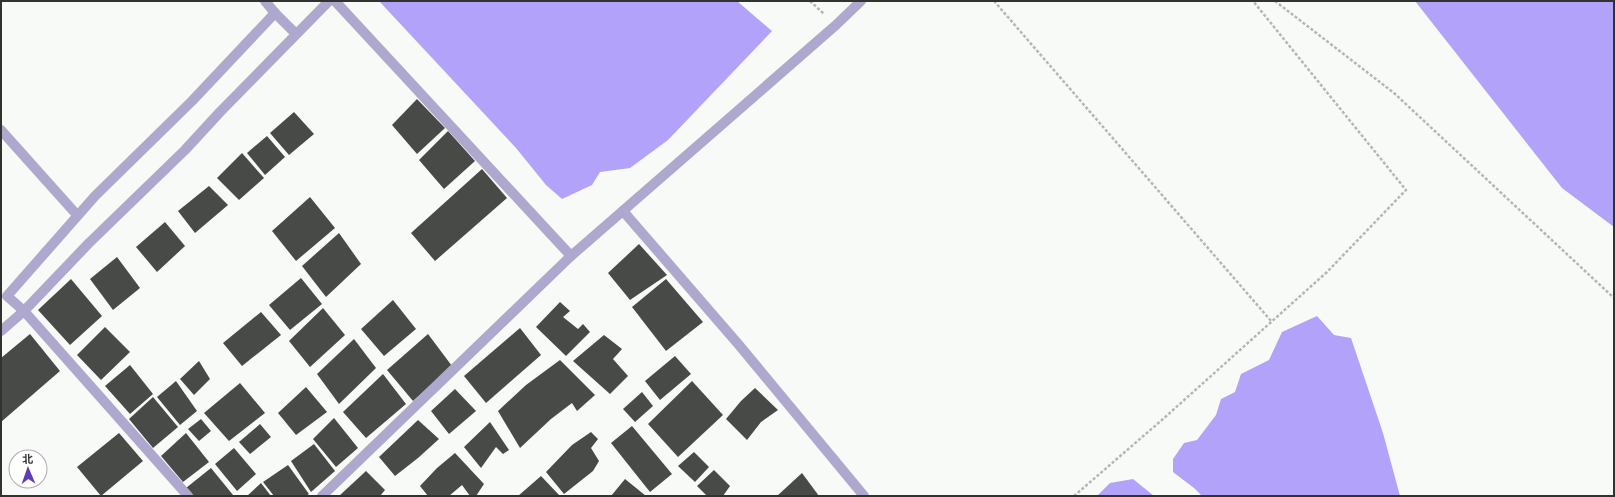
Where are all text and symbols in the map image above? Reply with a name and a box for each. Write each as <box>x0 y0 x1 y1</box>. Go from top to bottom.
north arrow <box>8 449 48 489</box>
text: 北 <box>22 453 33 467</box>

